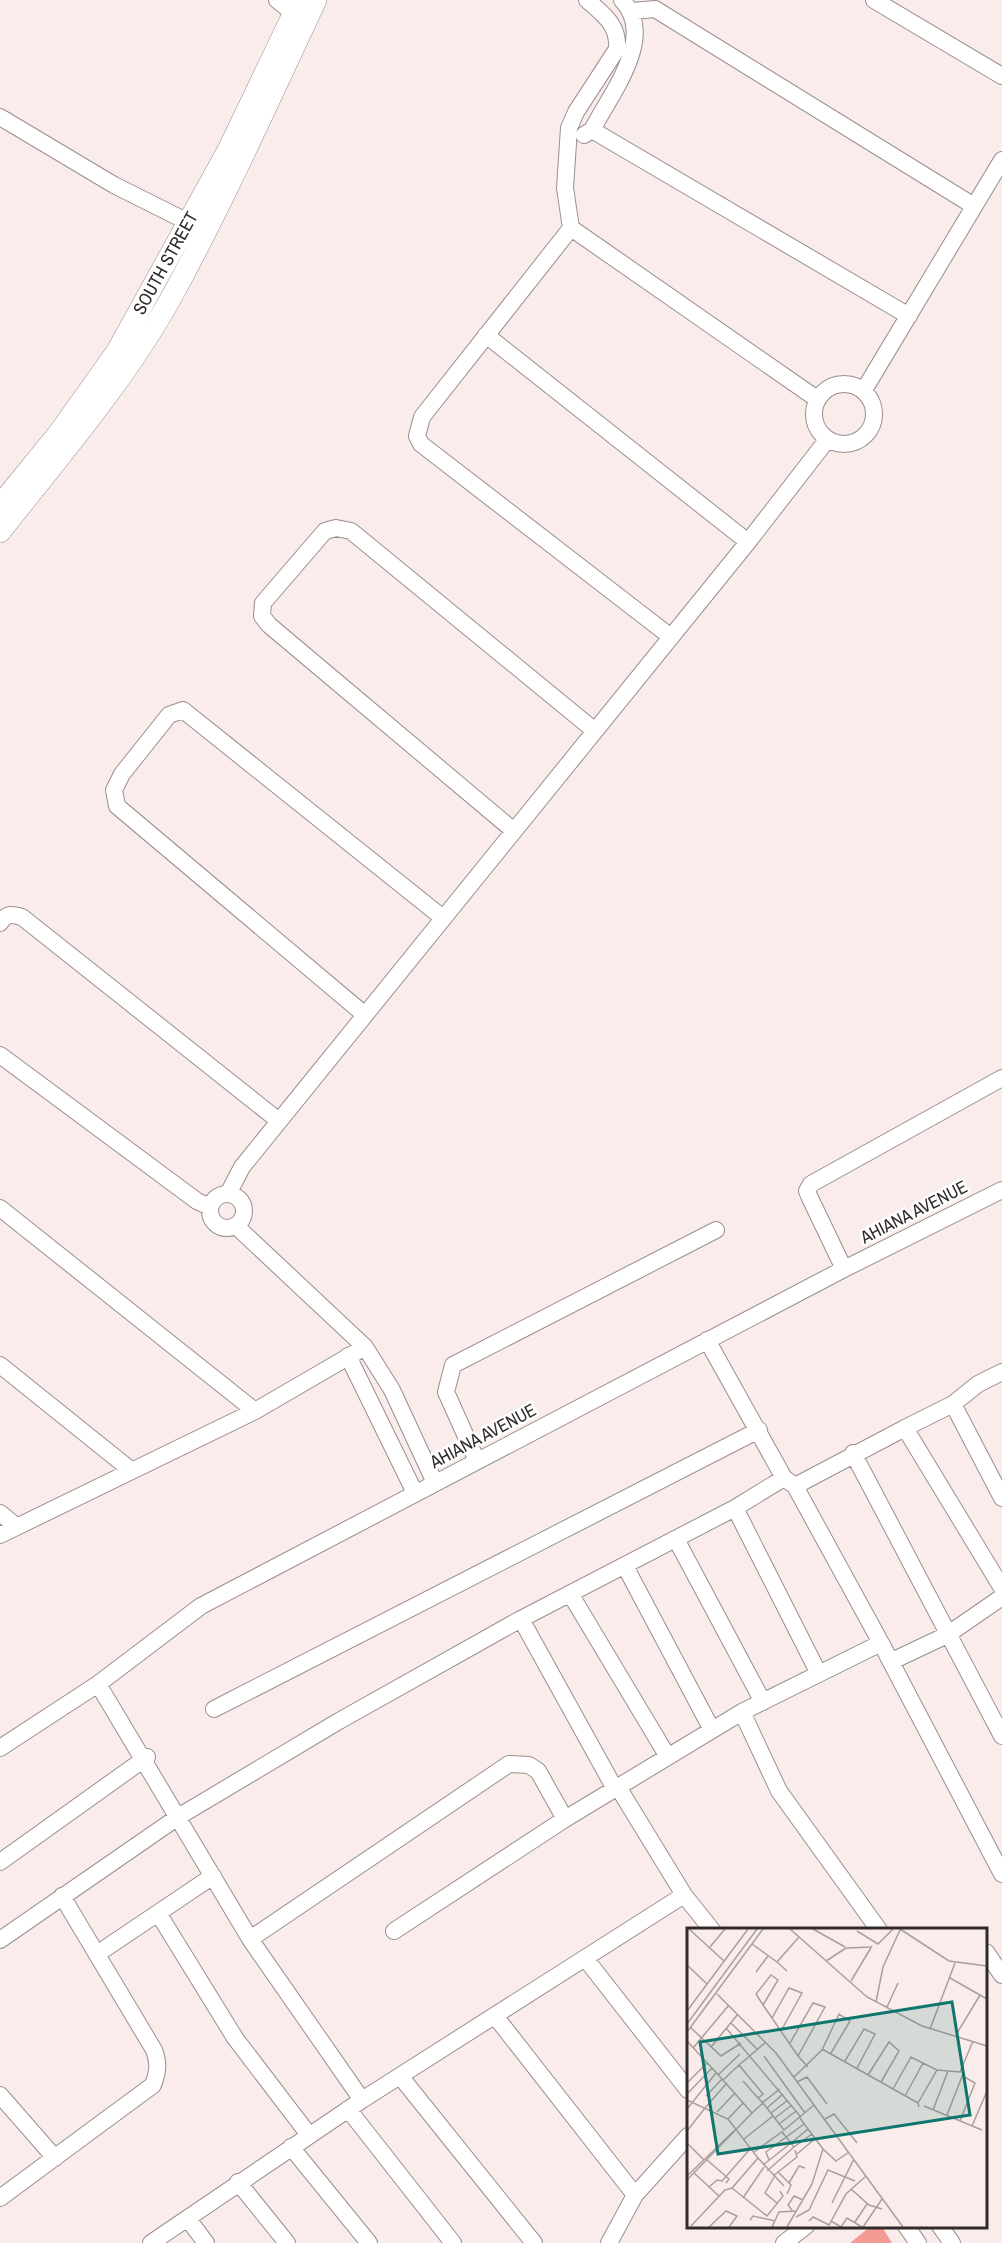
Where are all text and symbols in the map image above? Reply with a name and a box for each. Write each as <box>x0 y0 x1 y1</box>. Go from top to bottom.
street label: SOUTH STREET <box>127 207 204 319</box>
street label: AHIANA AVENUE <box>855 1174 972 1250</box>
street label: AHIANA AVENUE <box>424 1397 540 1475</box>
inset map <box>687 1928 987 2228</box>

